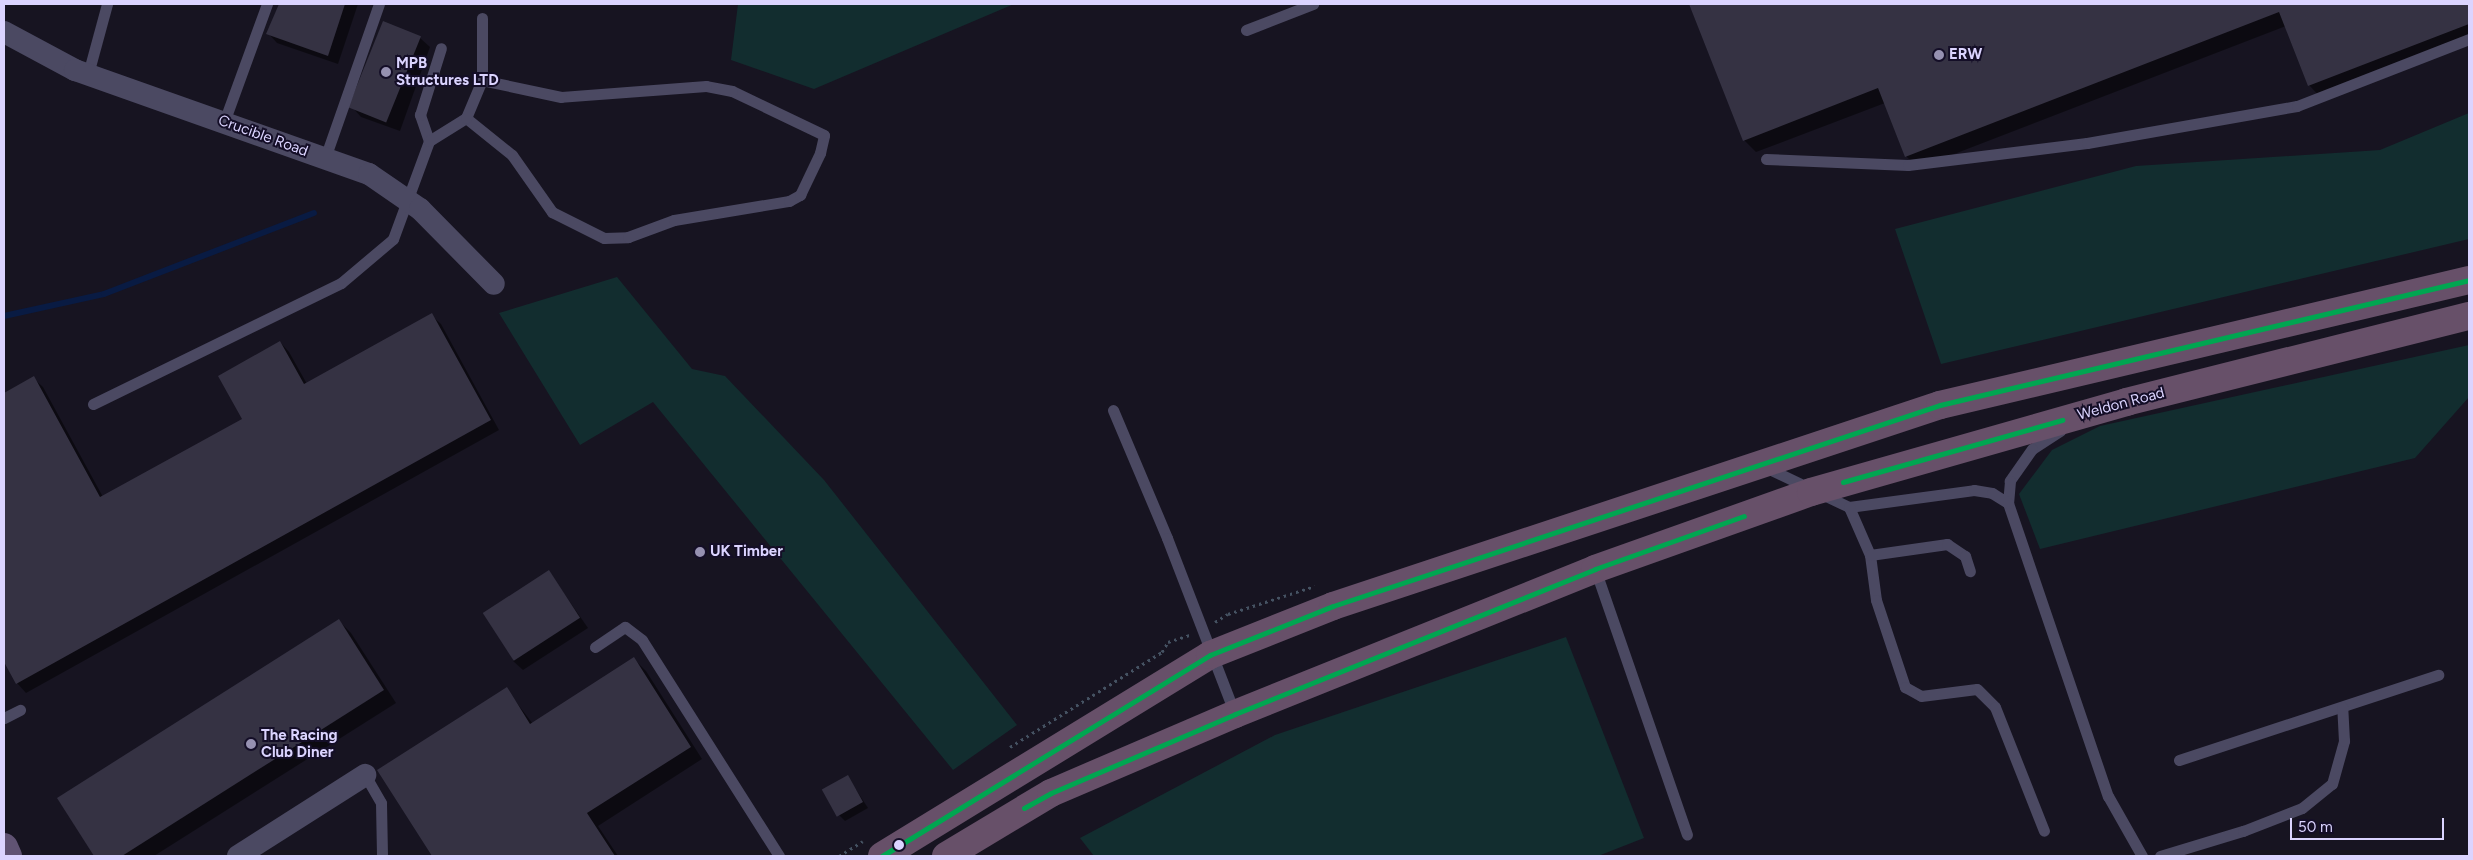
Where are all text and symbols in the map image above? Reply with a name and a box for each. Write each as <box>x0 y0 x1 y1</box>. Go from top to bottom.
place label: ERW <box>1949 46 1982 64</box>
marker: ERW <box>1933 49 1945 61</box>
place label: MPB Structures LTD <box>396 54 499 89</box>
marker: MPB Structures LTD <box>380 66 392 78</box>
street label: Crucible Road <box>216 111 310 161</box>
street label: Weldon Road <box>2076 384 2166 424</box>
place label: UK Timber <box>710 543 783 561</box>
marker: UK Timber <box>694 546 706 558</box>
place label: The Racing Club Diner <box>261 726 338 761</box>
marker: The Racing Club Diner <box>245 738 257 750</box>
scale bar <box>2293 808 2447 840</box>
text: 50 m <box>2298 818 2333 836</box>
unlabelled marker <box>894 840 904 850</box>

